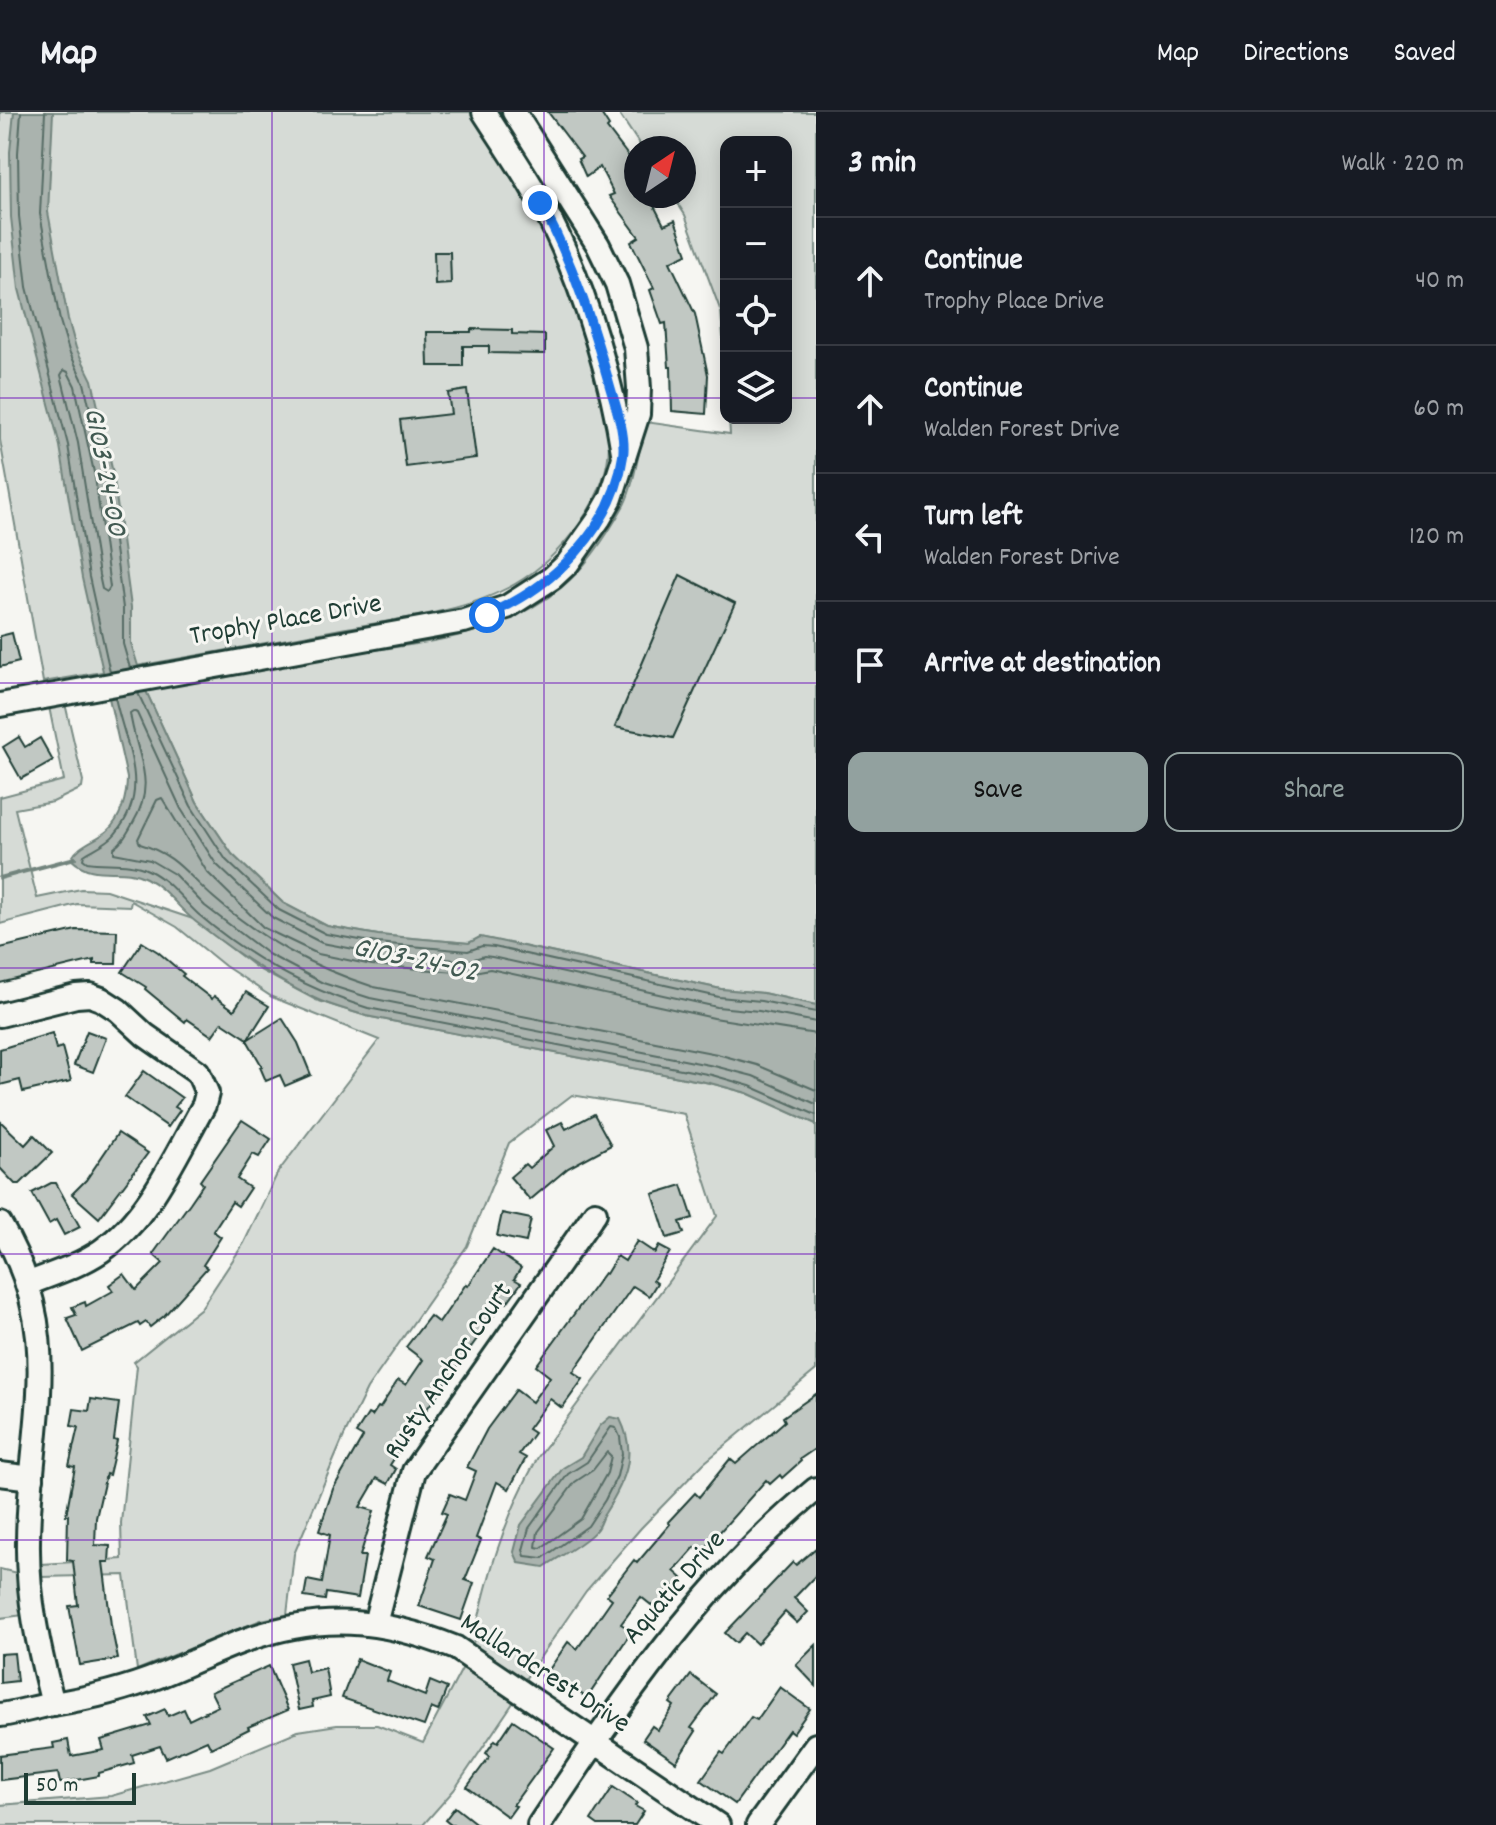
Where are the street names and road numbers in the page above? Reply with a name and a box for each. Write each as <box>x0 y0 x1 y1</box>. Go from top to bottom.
street label: Trophy Place Drive <box>187 585 385 659</box>
street label: Rusty Anchor Court <box>376 1275 524 1469</box>
street label: Aquatic Drive <box>615 1523 737 1655</box>
street label: Mallardcrest Drive <box>451 1605 637 1745</box>

